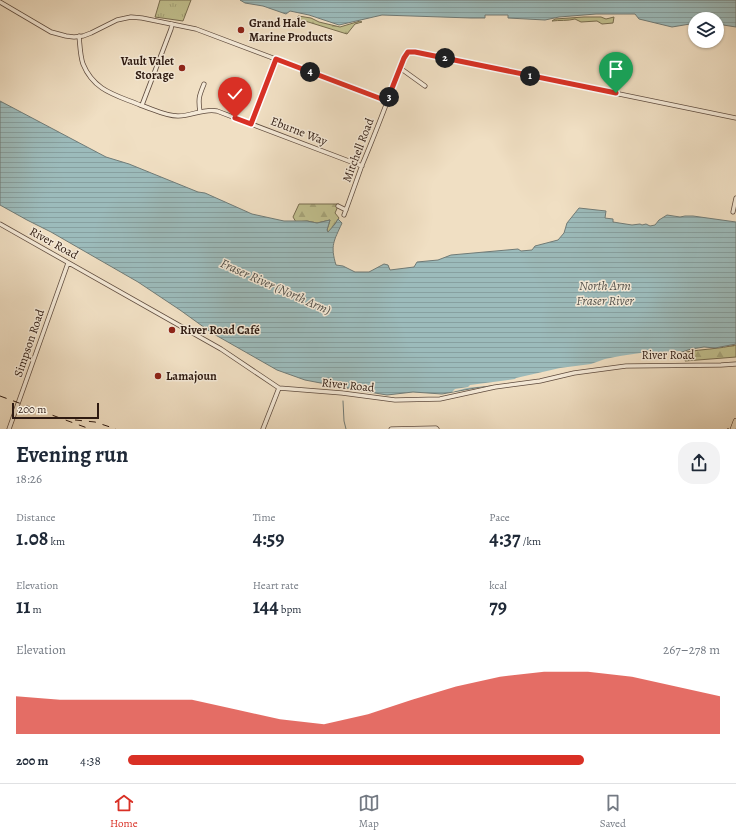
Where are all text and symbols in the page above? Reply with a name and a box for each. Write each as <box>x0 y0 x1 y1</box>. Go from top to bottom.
map controls <box>688 12 724 48</box>
button: layers <box>688 12 724 48</box>
place label: Grand Hale Marine Products <box>249 15 333 45</box>
marker: Grand Hale Marine Products <box>236 25 246 35</box>
pin: 2 <box>435 48 455 68</box>
text: 2 <box>442 50 448 65</box>
pin <box>599 52 633 93</box>
place label: Vault Valet Storage <box>120 53 174 83</box>
icon: arrive <box>605 58 627 80</box>
pin: 4 <box>300 62 320 82</box>
marker: Vault Valet Storage <box>177 63 187 73</box>
text: 4 <box>307 64 313 79</box>
pin: 1 <box>520 66 540 86</box>
text: 1 <box>528 68 532 83</box>
pin <box>218 77 252 118</box>
icon: check <box>224 83 246 105</box>
pin: 3 <box>379 87 399 107</box>
text: 3 <box>387 89 391 104</box>
street label: Eburne Way <box>268 113 330 149</box>
street label: Mitchell Road <box>338 115 378 184</box>
street label: River Road <box>27 223 82 263</box>
water label: Fraser River (North Arm) <box>218 254 334 319</box>
water label: North Arm Fraser River <box>576 277 634 309</box>
street label: Simpson Road <box>10 306 48 379</box>
place label: River Road Café <box>180 322 260 338</box>
marker: River Road Café <box>167 325 177 335</box>
street label: River Road <box>641 347 695 363</box>
place label: Lamajoun <box>166 368 217 384</box>
marker: Lamajoun <box>153 371 163 381</box>
street label: River Road <box>321 374 376 396</box>
scale bar <box>12 401 99 420</box>
text: 200 m <box>18 402 46 417</box>
text: Evening run <box>16 440 128 470</box>
button: share <box>678 442 720 484</box>
text: 18:26 <box>16 470 42 487</box>
text: Distance <box>16 510 55 525</box>
text: Time <box>253 510 276 525</box>
text: Pace <box>489 510 510 525</box>
text: 1.08 <box>16 525 48 552</box>
text: 4:59 <box>253 525 285 552</box>
text: 4:37 <box>489 525 521 552</box>
text: km <box>48 534 65 549</box>
text: /km <box>521 534 541 549</box>
text: Elevation <box>16 578 58 593</box>
text: Heart rate <box>253 578 299 593</box>
text: kcal <box>489 578 507 593</box>
text: 11 <box>16 593 30 620</box>
text: 144 <box>253 593 279 620</box>
text: 79 <box>489 593 507 620</box>
text: m <box>30 602 42 617</box>
text: bpm <box>279 602 301 617</box>
text: Elevation <box>16 641 66 658</box>
text: 267–278 m <box>663 641 720 658</box>
text: 200 m <box>16 752 49 769</box>
text: 4:38 <box>80 752 101 769</box>
tab: Home <box>110 792 138 831</box>
tab: Map <box>358 792 380 831</box>
tab: Saved <box>600 792 626 831</box>

